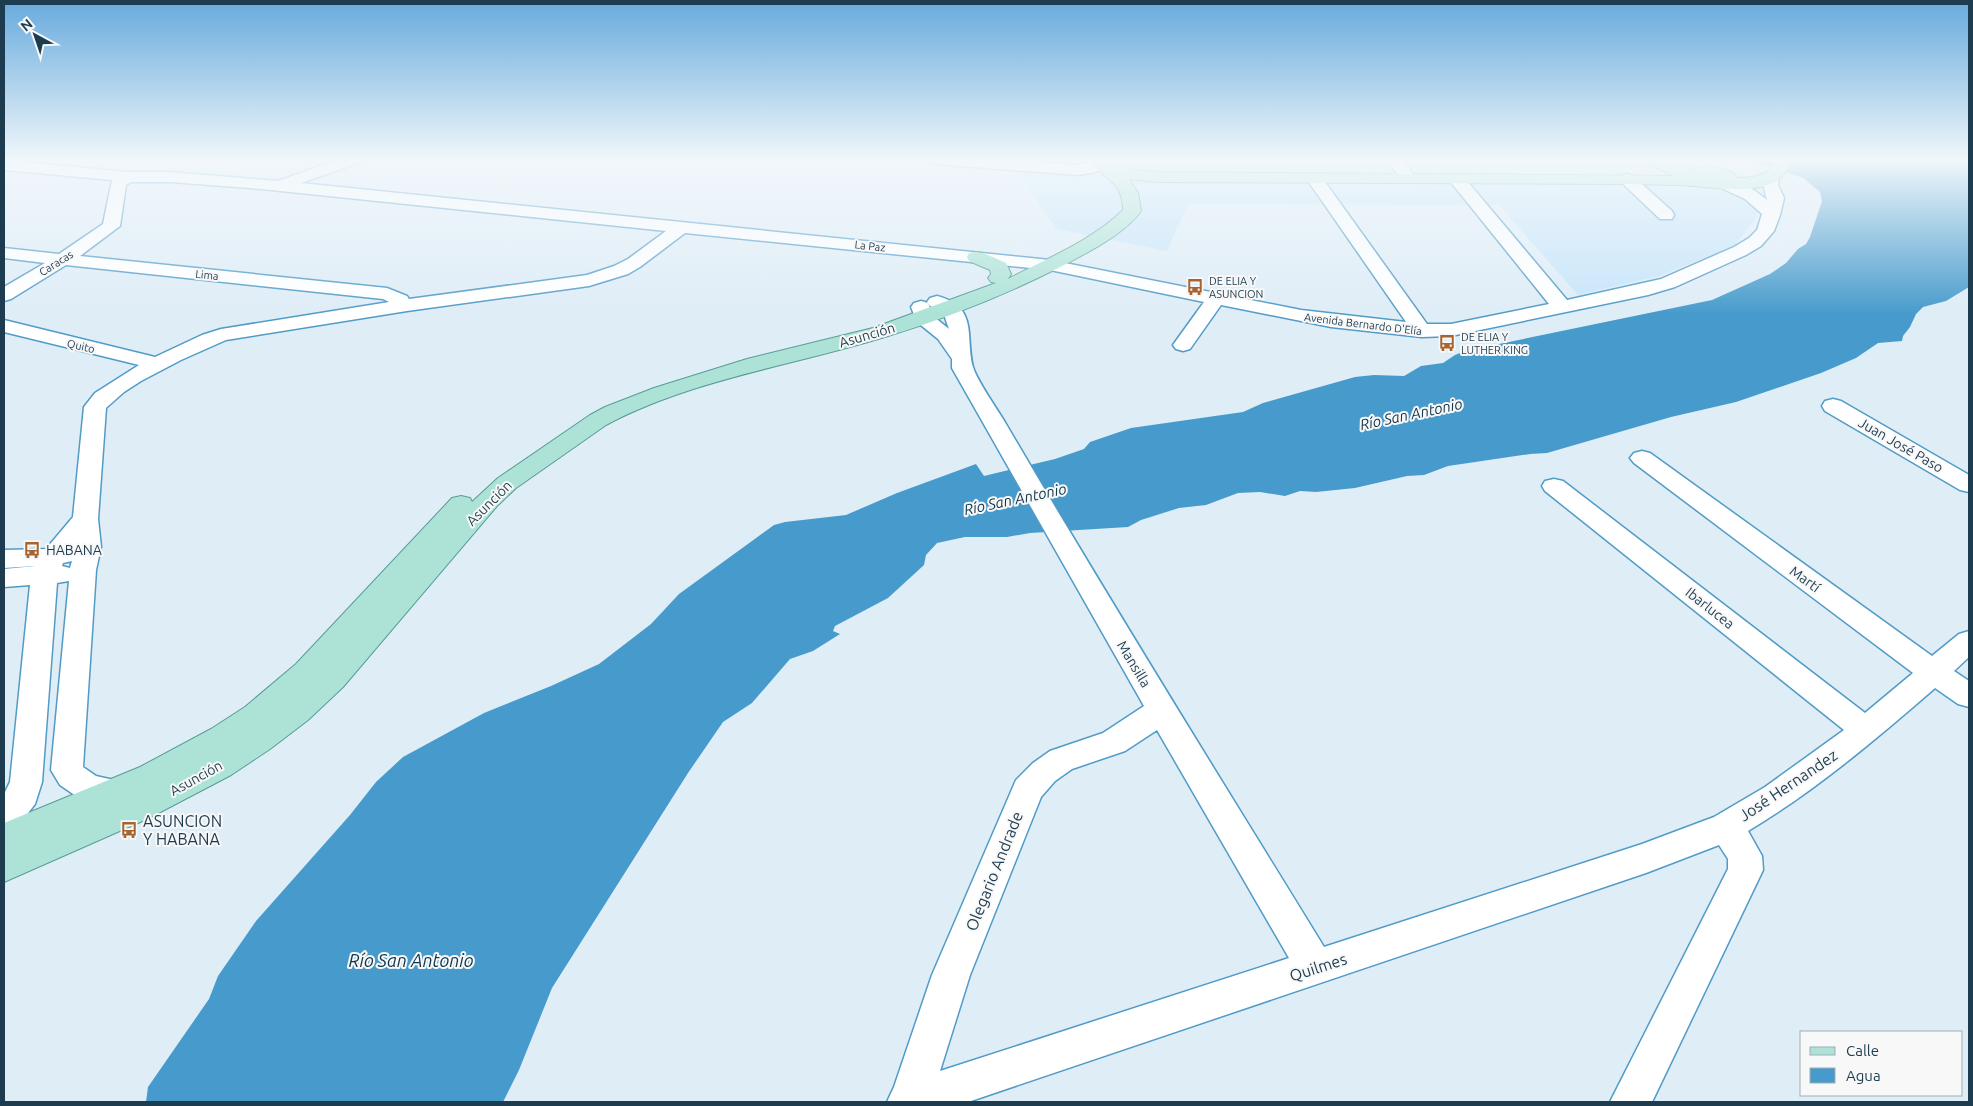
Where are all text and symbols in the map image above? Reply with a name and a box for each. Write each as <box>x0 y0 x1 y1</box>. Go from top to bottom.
north arrow <box>10 10 60 60</box>
text: N <box>17 16 36 35</box>
street label: La Paz <box>854 238 886 254</box>
street label: Caracas <box>37 248 75 278</box>
street label: Lima <box>195 268 219 282</box>
place label: DE ELIA Y ASUNCION <box>1209 275 1263 300</box>
bus stop icon: DE ELIA Y ASUNCION <box>1185 277 1205 297</box>
street label: Avenida Bernardo D'Elía <box>1304 311 1422 337</box>
street label: Asunción <box>837 319 897 351</box>
place label: DE ELIA Y LUTHER KING <box>1461 331 1528 356</box>
bus stop icon: DE ELIA Y LUTHER KING <box>1437 333 1457 353</box>
street label: Quito <box>66 337 96 355</box>
water label: Río San Antonio <box>1358 395 1464 433</box>
street label: Juan José Paso <box>1856 414 1946 476</box>
street label: Asunción <box>463 477 515 529</box>
water label: Río San Antonio <box>962 480 1068 518</box>
bus stop icon: HABANA <box>22 540 42 560</box>
place label: HABANA <box>46 542 102 558</box>
street label: Martí <box>1787 563 1824 596</box>
street label: Ibarlucea <box>1682 584 1738 632</box>
street label: Mansilla <box>1114 638 1154 690</box>
street label: José Hernandez <box>1735 745 1841 825</box>
street label: Asunción <box>167 757 225 799</box>
street label: Olegario Andrade <box>962 809 1026 933</box>
place label: ASUNCION Y HABANA <box>143 812 222 848</box>
bus stop icon: ASUNCION Y HABANA <box>119 820 139 840</box>
street label: Quilmes <box>1287 949 1349 985</box>
water label: Río San Antonio <box>348 950 474 970</box>
legend <box>1800 1031 1963 1096</box>
text: Calle <box>1846 1042 1879 1059</box>
text: Agua <box>1846 1067 1881 1084</box>

